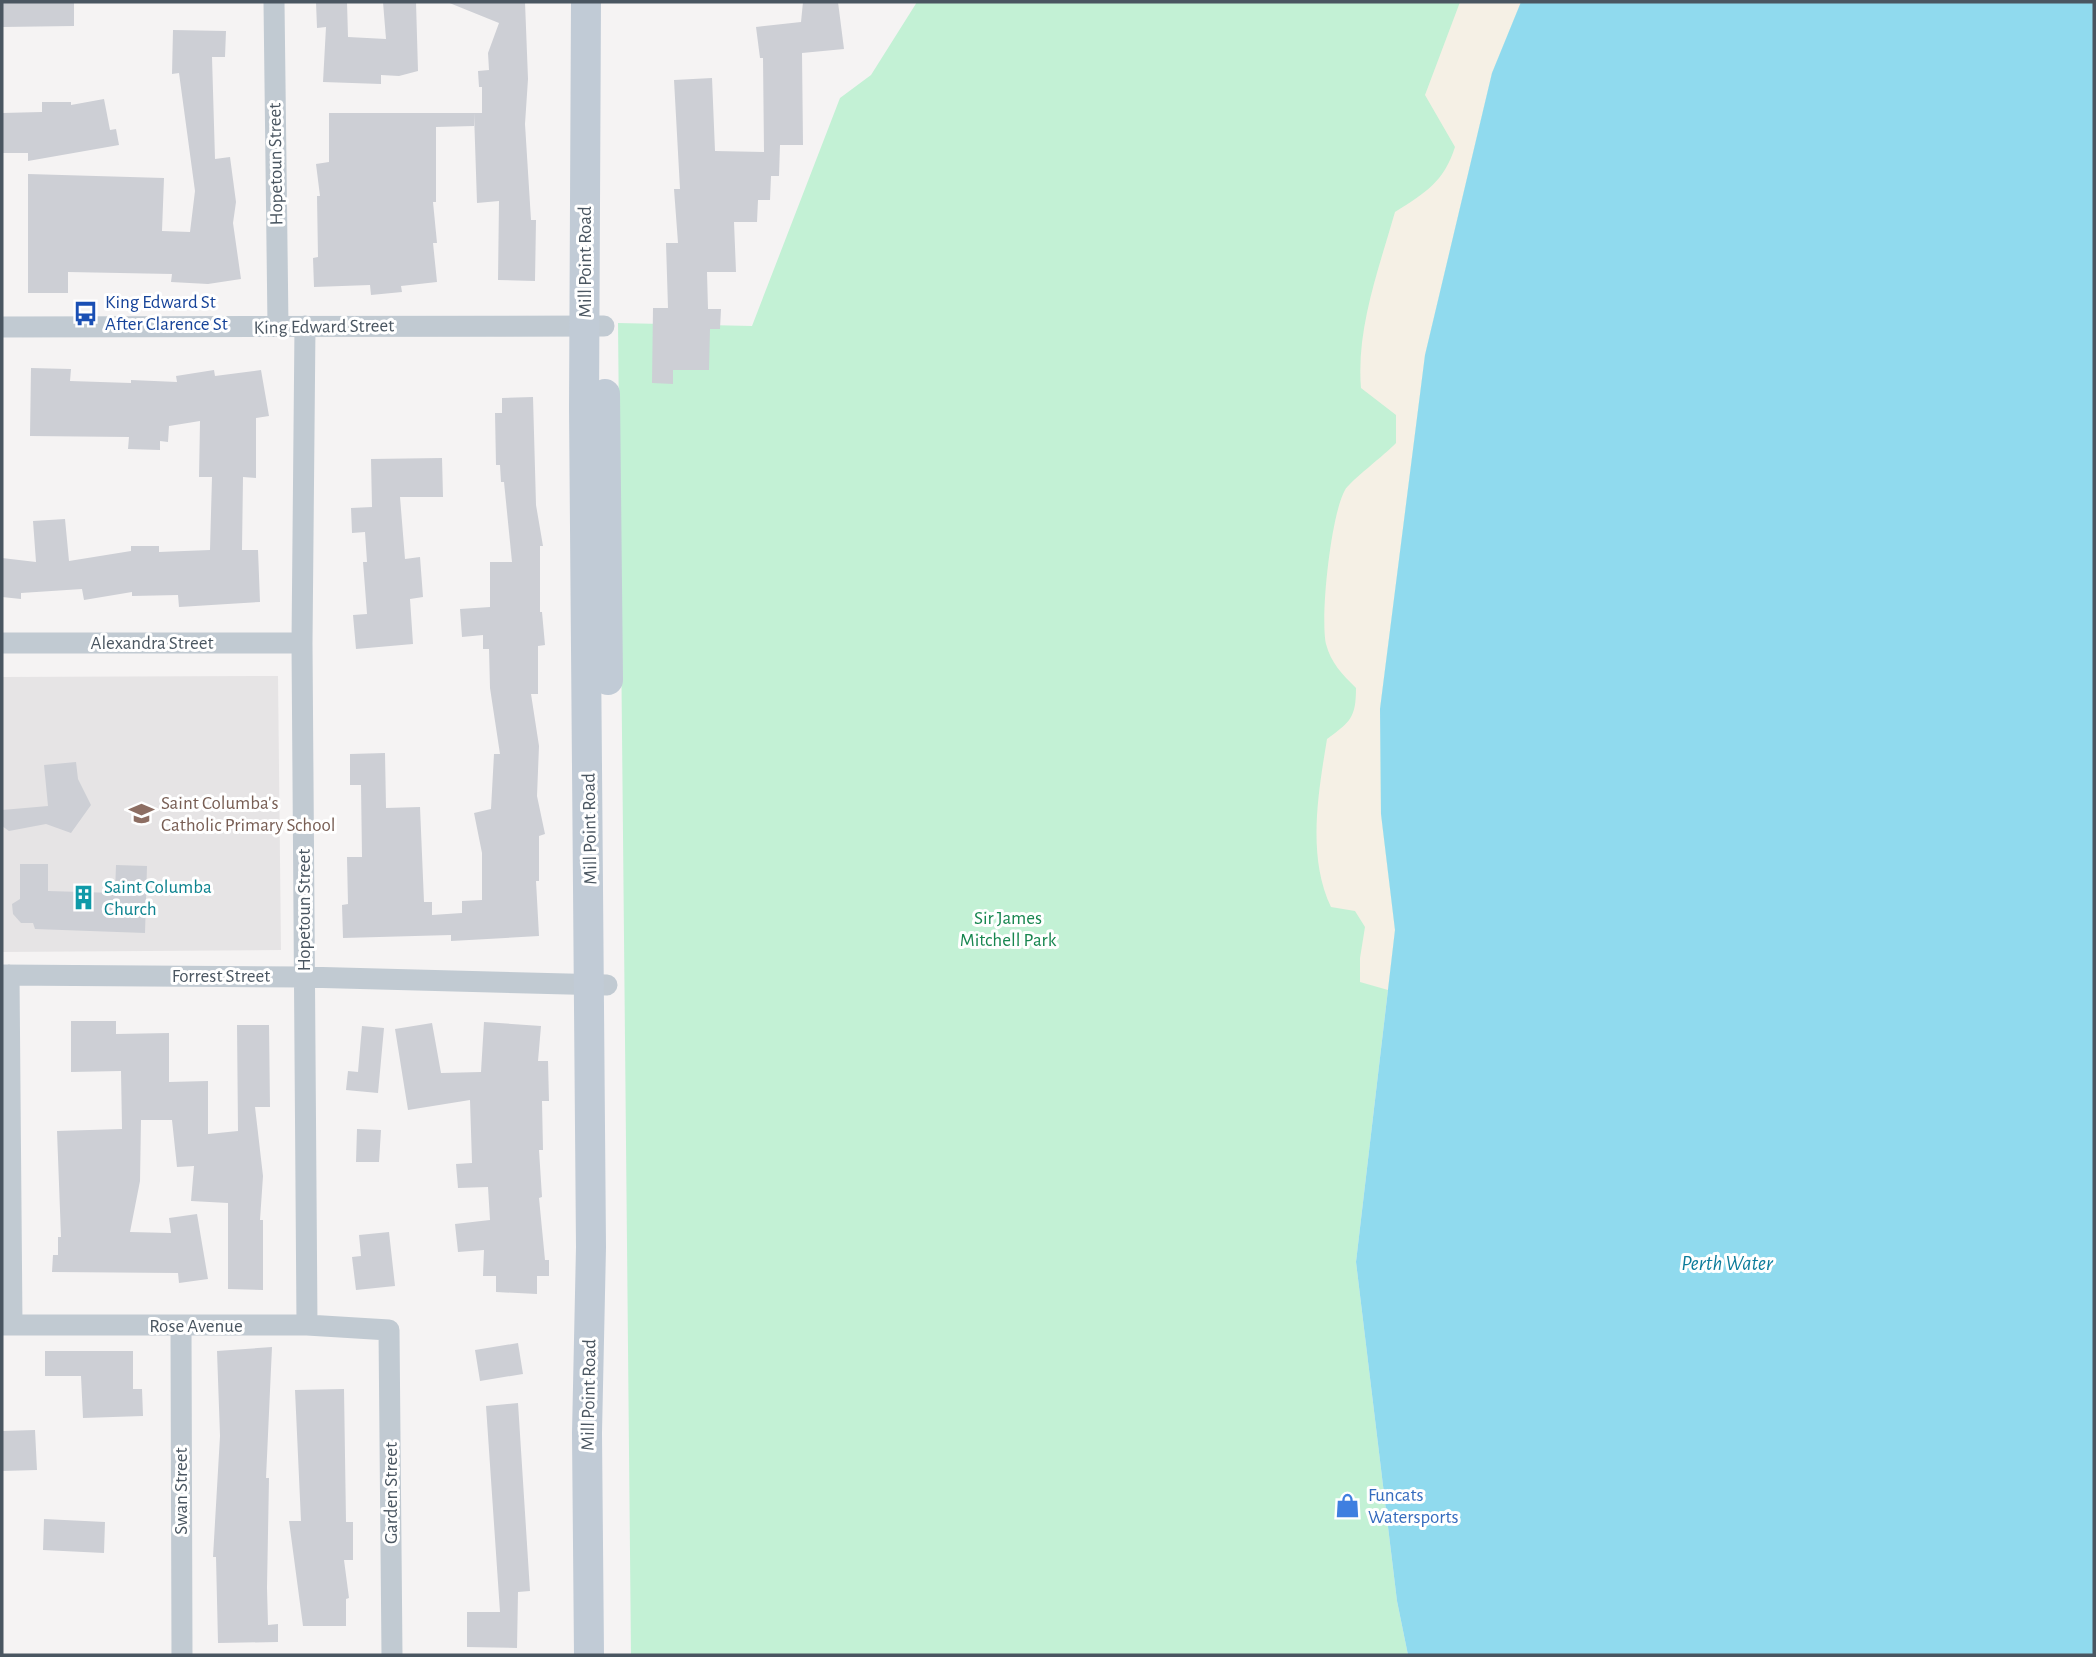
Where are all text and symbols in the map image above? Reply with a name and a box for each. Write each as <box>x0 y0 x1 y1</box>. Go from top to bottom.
street label: Hopetoun Street <box>265 103 287 225</box>
street label: Mill Point Road <box>576 206 595 318</box>
place label: King Edward St After Clarence St <box>105 293 228 334</box>
bus stop icon: King Edward St After Clarence St <box>71 299 99 327</box>
street label: King Edward Street <box>254 316 394 338</box>
street label: Alexandra Street <box>90 634 214 653</box>
street label: Mill Point Road <box>580 773 600 885</box>
place label: Saint Columba's Catholic Primary School <box>161 794 336 835</box>
school or university icon: Saint Columba's Catholic Primary School <box>127 800 155 828</box>
street label: Hopetoun Street <box>295 849 314 971</box>
place label: Saint Columba Church <box>104 878 212 919</box>
building icon: Saint Columba Church <box>70 884 98 912</box>
park label: Sir James Mitchell Park <box>960 909 1057 950</box>
street label: Forrest Street <box>172 967 270 986</box>
water label: Perth Water <box>1681 1253 1774 1274</box>
street label: Rose Avenue <box>149 1317 243 1336</box>
street label: Mill Point Road <box>579 1339 599 1451</box>
street label: Garden Street <box>382 1442 401 1544</box>
street label: Swan Street <box>172 1447 191 1535</box>
place label: Funcats Watersports <box>1368 1486 1458 1527</box>
shop icon: Funcats Watersports <box>1334 1492 1362 1520</box>

